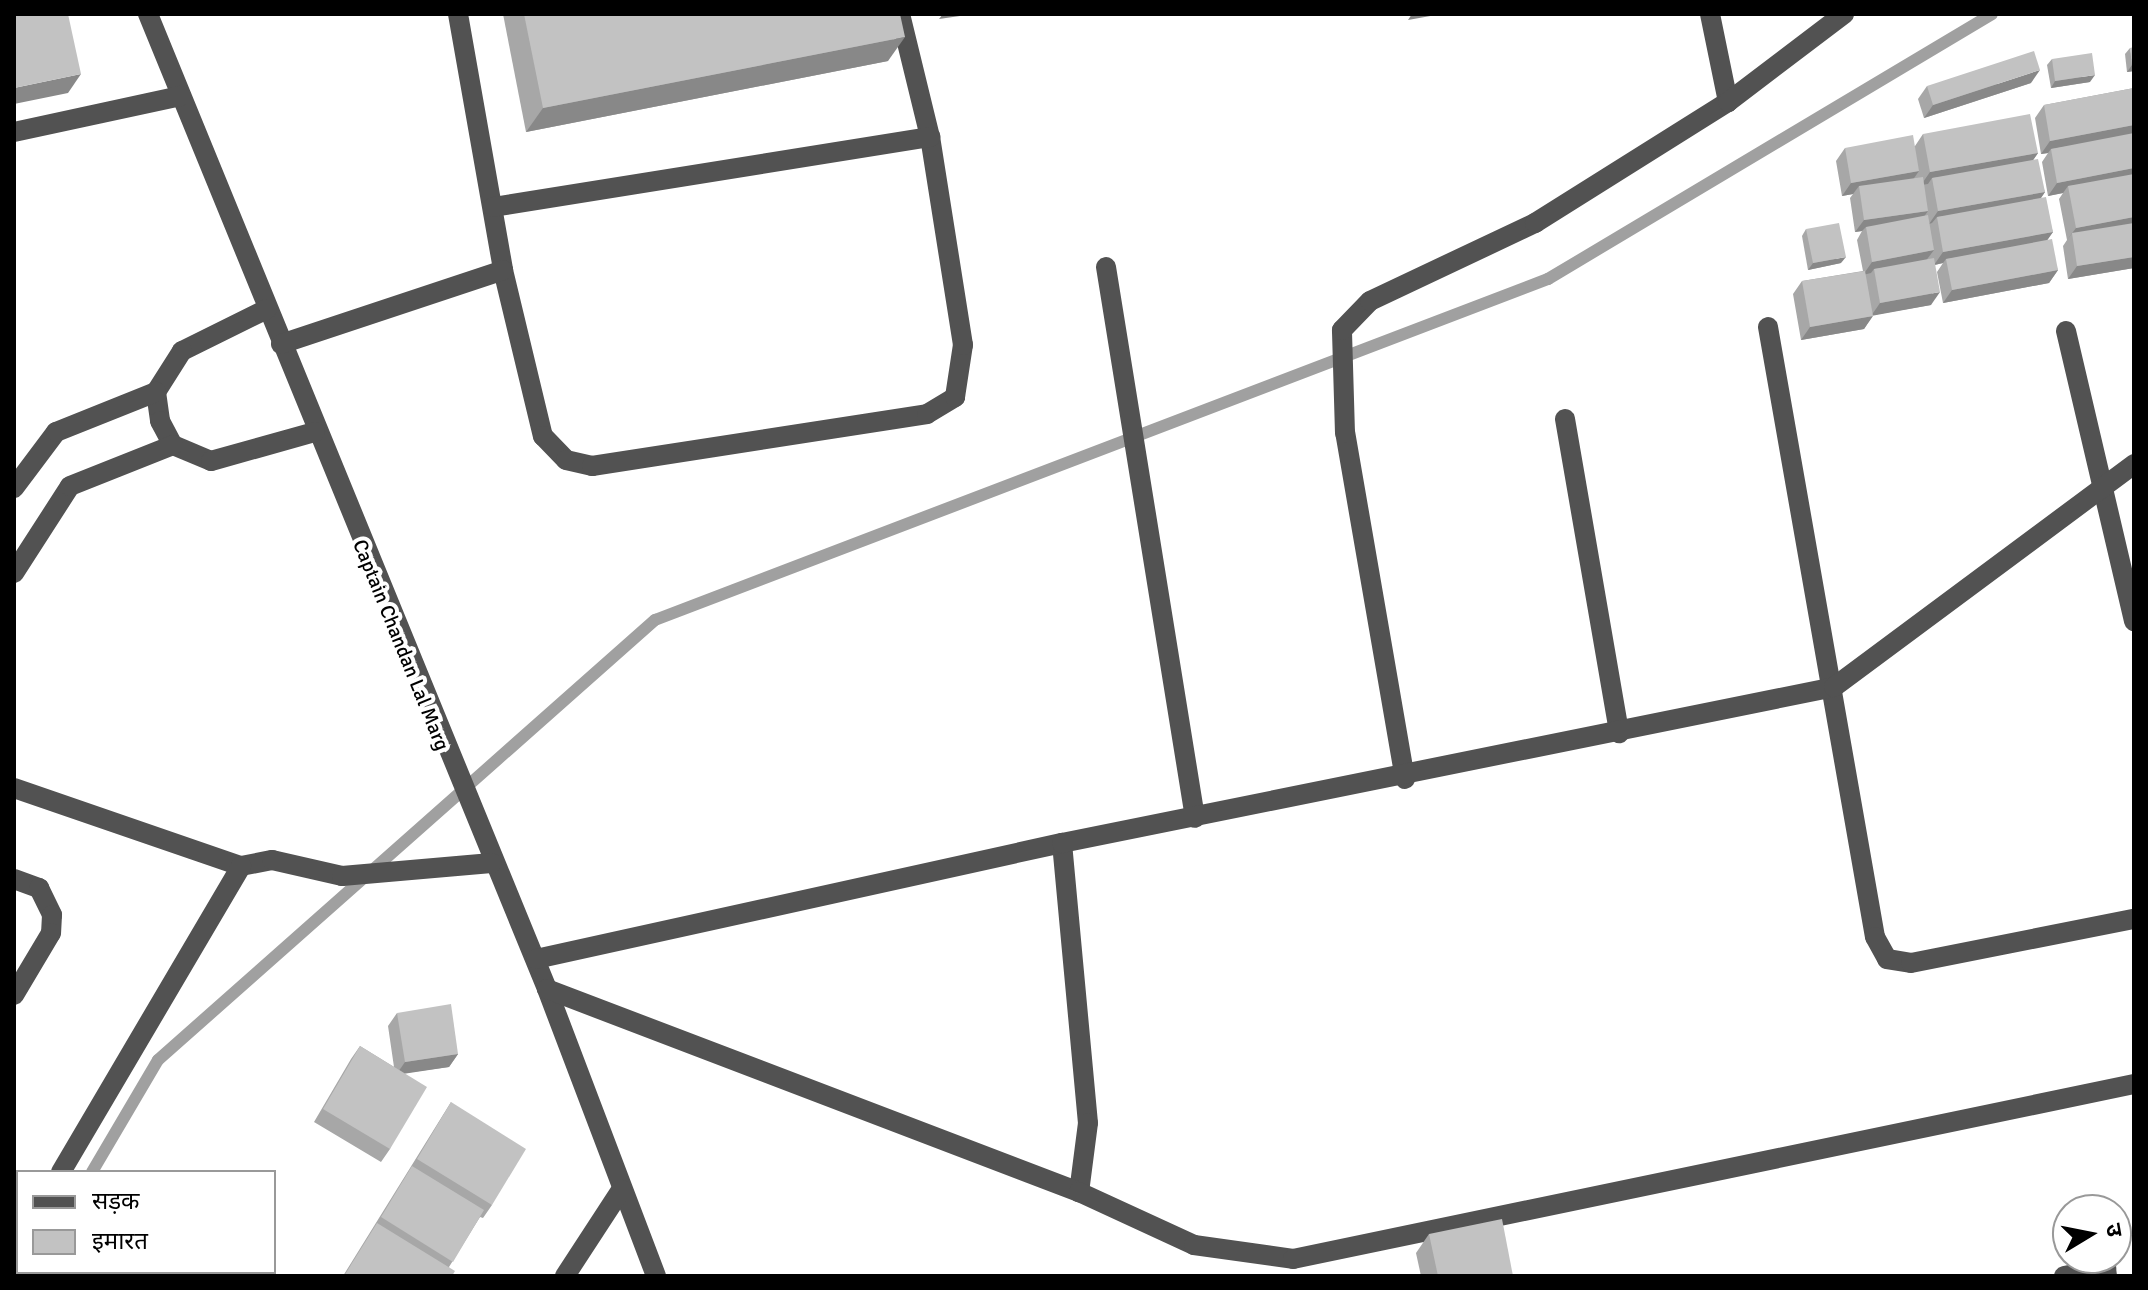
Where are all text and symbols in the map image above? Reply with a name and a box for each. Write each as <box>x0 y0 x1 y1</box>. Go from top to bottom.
street label: Captain Chandan Lal Marg <box>348 536 454 754</box>
legend <box>16 1170 276 1274</box>
text: सड़क <box>92 1186 140 1216</box>
north arrow <box>2052 1194 2132 1274</box>
text: उ <box>2100 1221 2129 1239</box>
text: इमारत <box>92 1226 148 1256</box>

